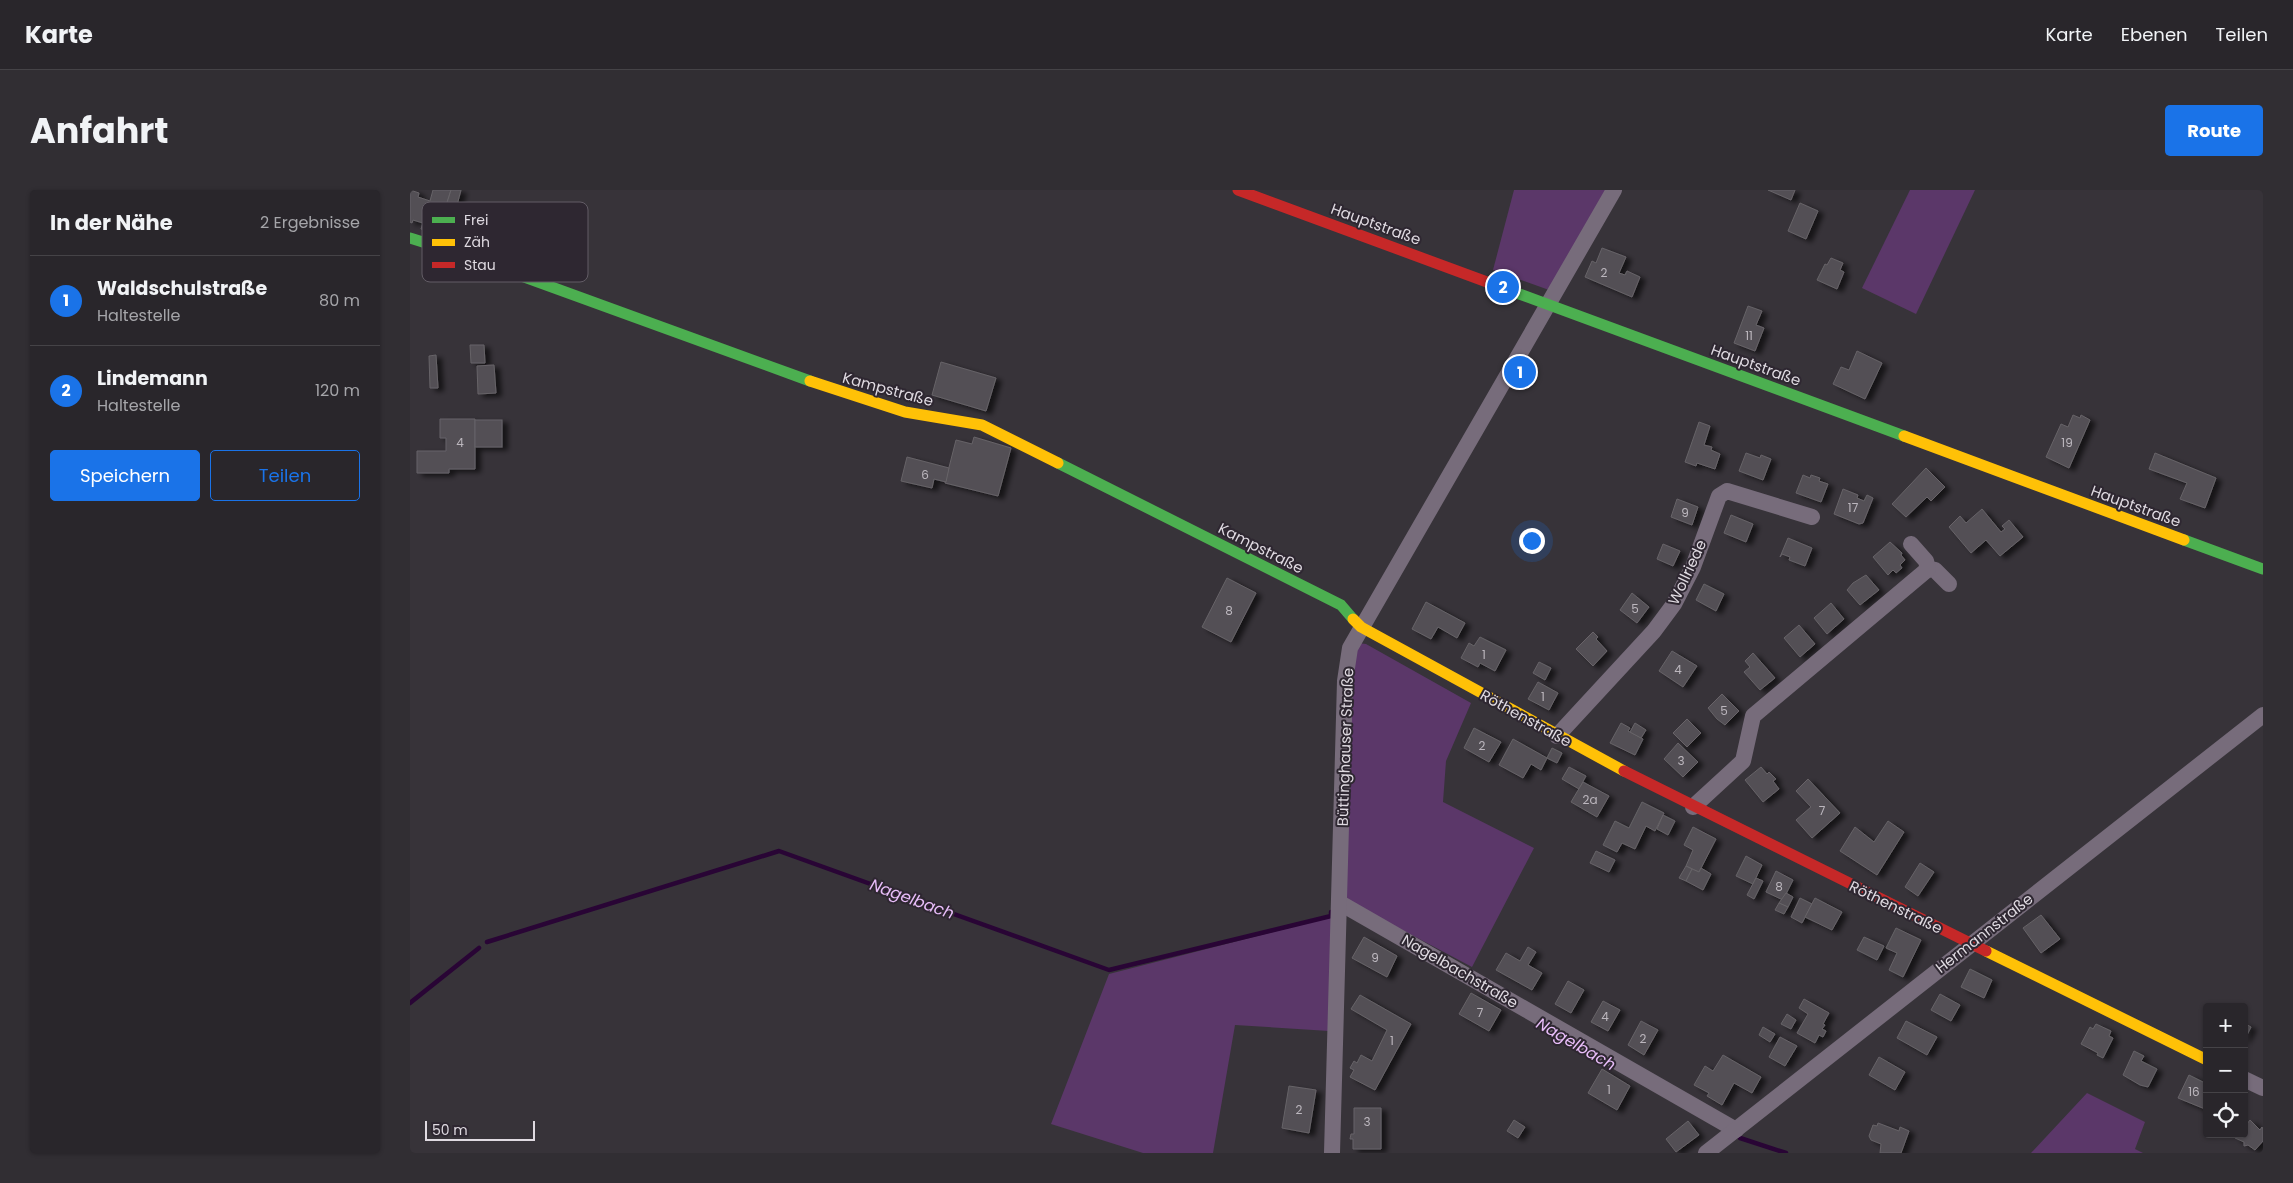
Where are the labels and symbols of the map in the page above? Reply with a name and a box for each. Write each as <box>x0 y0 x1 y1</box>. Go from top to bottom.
street label: Hauptstraße <box>1328 198 1424 250</box>
legend <box>422 202 588 282</box>
text: Frei <box>464 210 488 230</box>
text: Zäh <box>464 232 490 252</box>
text: Stau <box>464 255 496 275</box>
house number: 2 <box>1601 264 1608 281</box>
pin: 2 <box>1487 268 1519 306</box>
house number: 11 <box>1745 327 1753 344</box>
street label: Hauptstraße <box>1708 339 1804 391</box>
pin: 1 <box>1504 353 1536 391</box>
street label: Kampstraße <box>840 367 936 411</box>
house number: 4 <box>456 434 464 451</box>
house number: 19 <box>2061 434 2073 451</box>
house number: 6 <box>921 466 929 483</box>
street label: Hauptstraße <box>2088 480 2184 532</box>
house number: 17 <box>1848 499 1859 516</box>
house number: 9 <box>1681 504 1689 521</box>
street label: Kampstraße <box>1215 517 1307 579</box>
your location <box>1519 528 1545 554</box>
street label: Wollriede <box>1663 536 1711 608</box>
house number: 5 <box>1631 600 1639 617</box>
house number: 8 <box>1225 602 1233 619</box>
house number: 1 <box>1482 646 1486 663</box>
house number: 4 <box>1674 661 1682 678</box>
street label: Büttinghauser Straße <box>1332 667 1358 827</box>
street label: Röthenstraße <box>1477 684 1575 752</box>
house number: 1 <box>1541 688 1545 705</box>
house number: 5 <box>1720 702 1728 719</box>
house number: 2 <box>1479 737 1486 754</box>
house number: 3 <box>1677 752 1685 769</box>
house number: 2a <box>1582 791 1598 808</box>
house number: 7 <box>1819 802 1826 819</box>
water label: Nagelbach <box>867 873 957 925</box>
street label: Röthenstraße <box>1846 875 1946 939</box>
house number: 8 <box>1775 878 1783 895</box>
street label: Hermannstraße <box>1931 888 2037 978</box>
street label: Nagelbachstraße <box>1398 929 1522 1013</box>
house number: 9 <box>1371 949 1379 966</box>
house number: 7 <box>1477 1004 1484 1021</box>
house number: 4 <box>1601 1008 1609 1025</box>
water label: Nagelbach <box>1532 1012 1620 1076</box>
house number: 2 <box>1640 1030 1647 1047</box>
house number: 1 <box>1390 1032 1394 1049</box>
house number: 1 <box>1607 1081 1611 1098</box>
house number: 16 <box>2188 1083 2200 1100</box>
house number: 2 <box>1296 1101 1303 1118</box>
house number: 3 <box>1363 1113 1371 1130</box>
scale bar <box>425 1118 535 1141</box>

